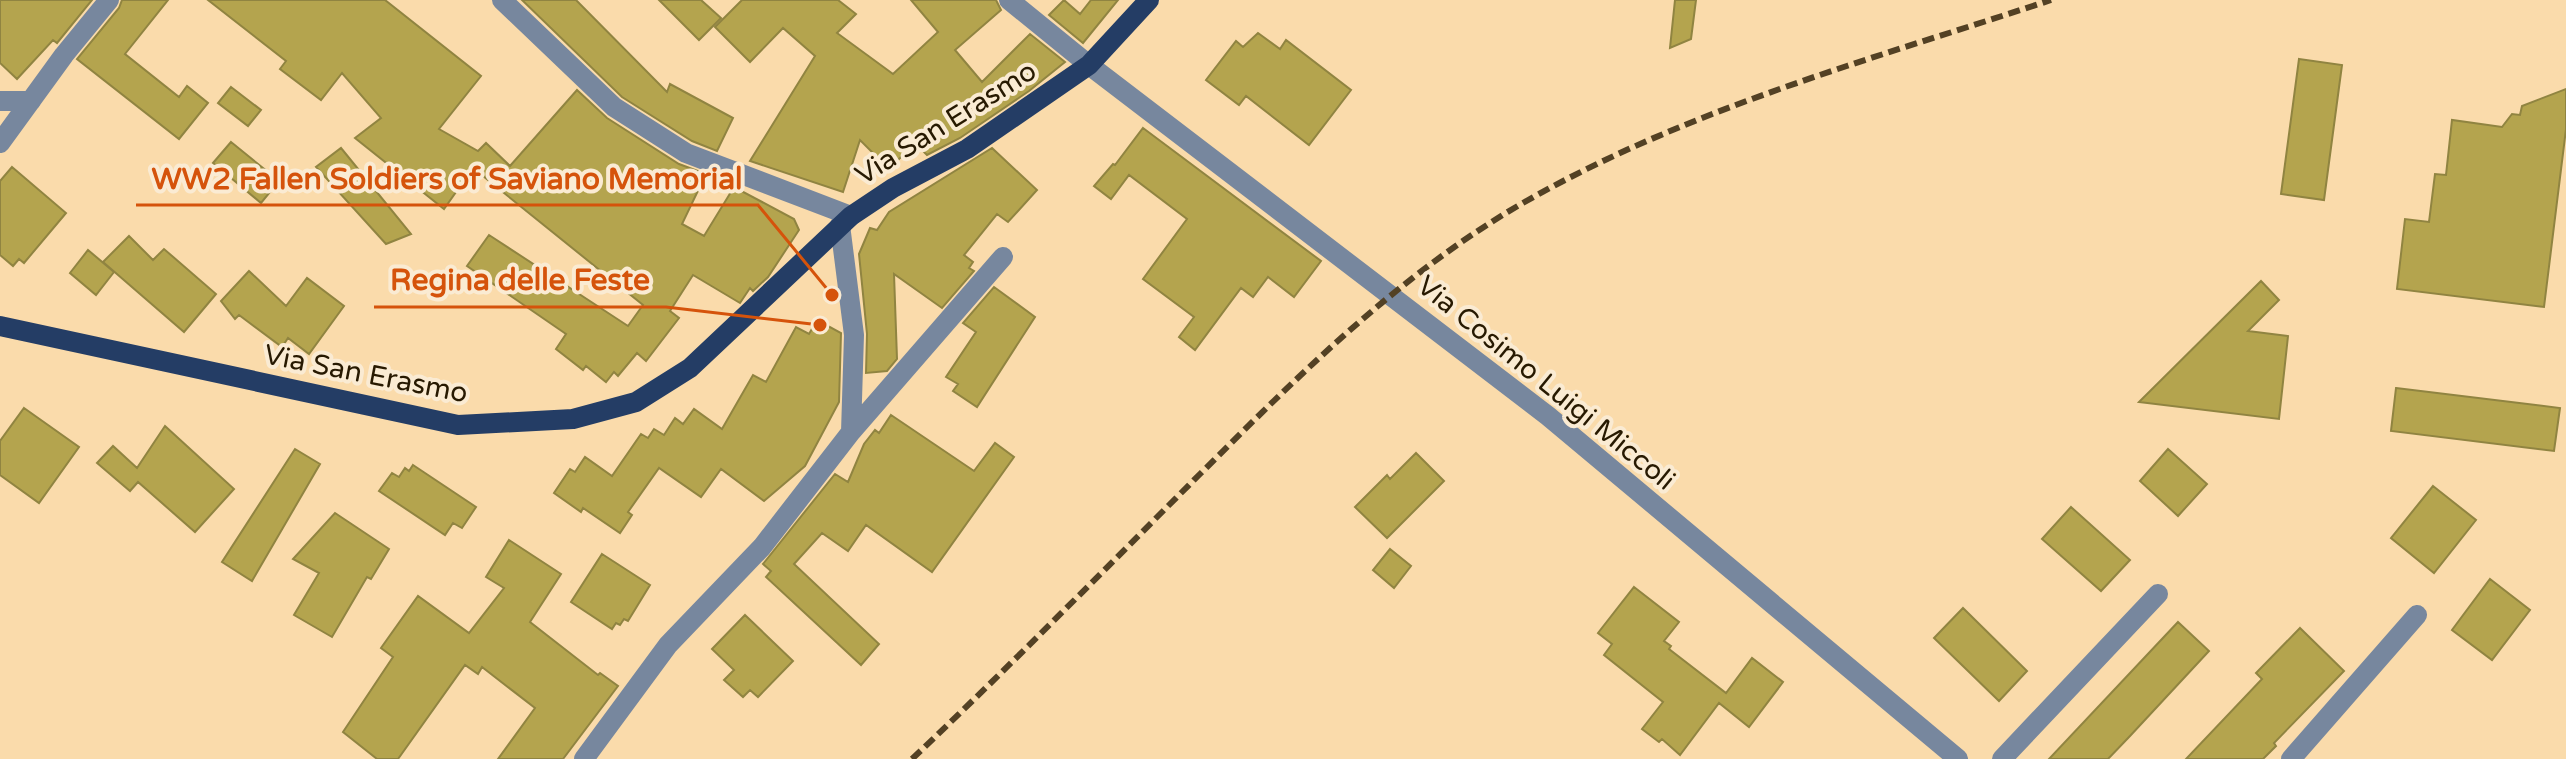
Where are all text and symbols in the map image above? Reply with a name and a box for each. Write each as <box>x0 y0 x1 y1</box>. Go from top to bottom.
street label: Via San Erasmo <box>849 54 1043 192</box>
callout: WW2 Fallen Soldiers of Saviano Memorial <box>136 151 758 205</box>
text: WW2 Fallen Soldiers of Saviano Memorial <box>152 161 742 198</box>
callout: Regina delle Feste <box>374 253 666 307</box>
text: Regina delle Feste <box>390 262 650 299</box>
street label: Via Cosimo Luigi Miccoli <box>1410 268 1682 498</box>
street label: Via San Erasmo <box>261 338 471 410</box>

